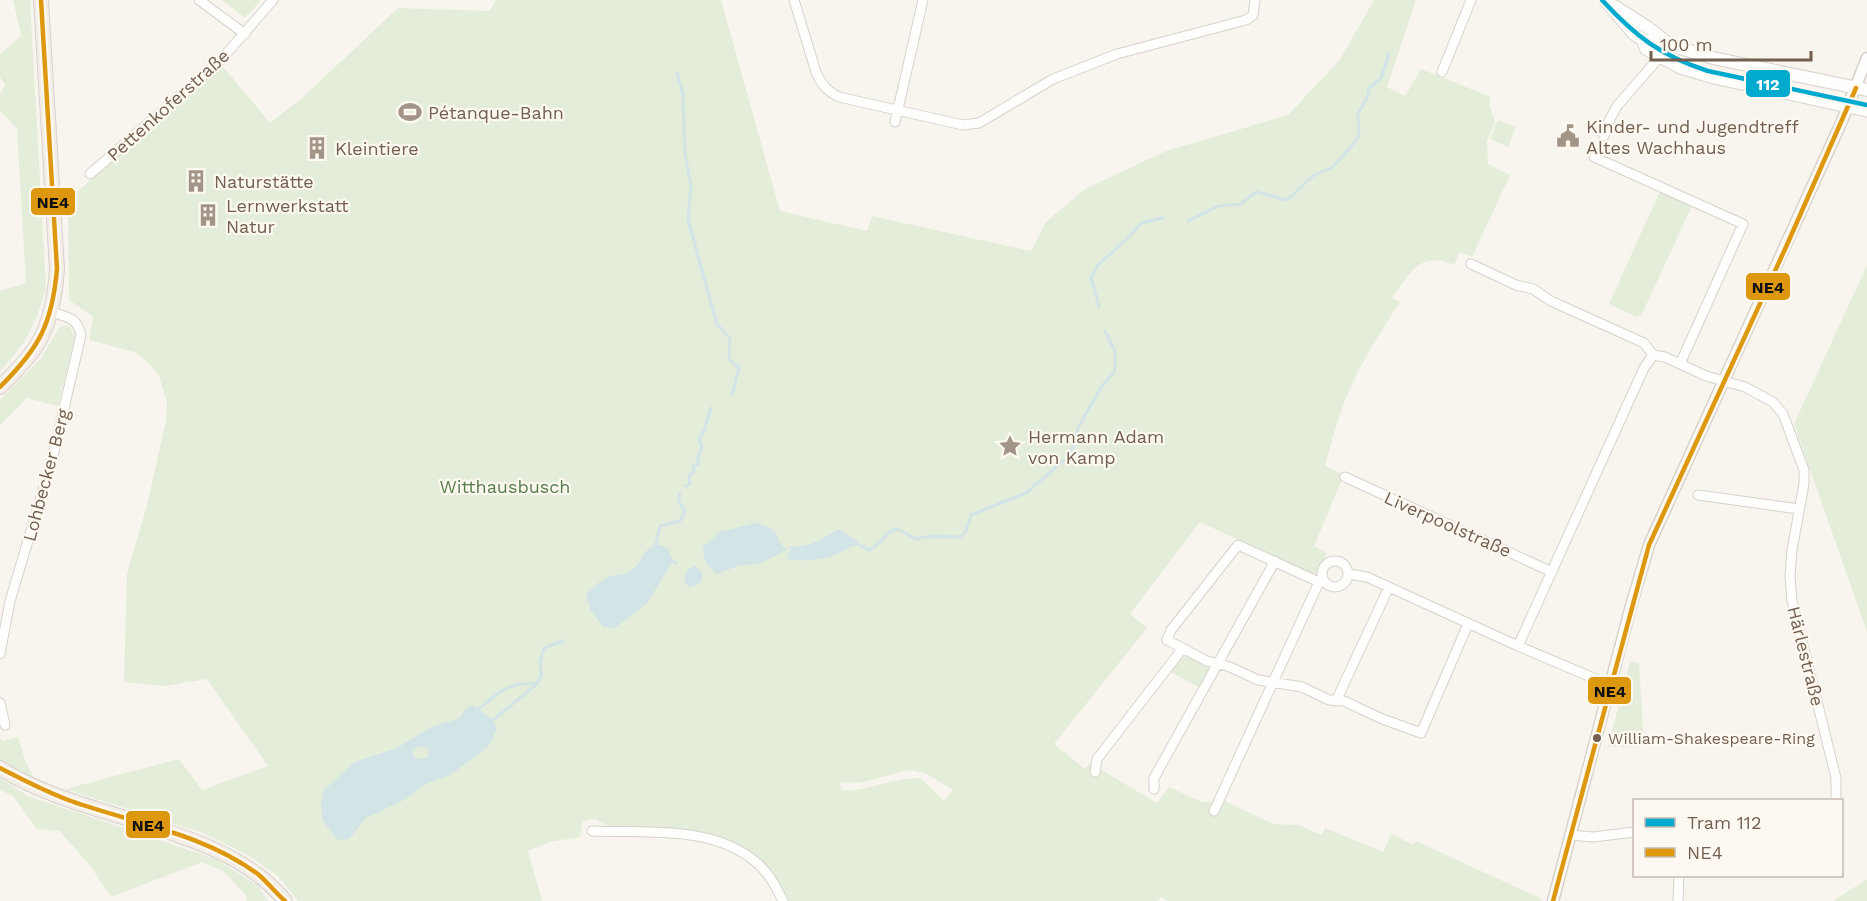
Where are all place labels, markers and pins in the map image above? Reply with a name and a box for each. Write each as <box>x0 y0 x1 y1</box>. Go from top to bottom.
sports icon: Pétanque-Bahn <box>397 99 423 125</box>
place label: Pétanque-Bahn <box>428 102 564 123</box>
place label: Kinder- und Jugendtreff Altes Wachhaus <box>1586 116 1799 158</box>
public building icon: Kinder- und Jugendtreff Altes Wachhaus <box>1555 123 1581 149</box>
building icon: Kleintiere <box>304 135 330 161</box>
place label: Kleintiere <box>335 138 419 159</box>
building icon: Naturstätte <box>183 168 209 194</box>
place label: Naturstätte <box>214 171 314 192</box>
place label: Lernwerkstatt Natur <box>226 195 349 237</box>
building icon: Lernwerkstatt Natur <box>195 202 221 228</box>
place label: Hermann Adam von Kamp <box>1028 426 1164 468</box>
place icon: Hermann Adam von Kamp <box>997 433 1023 459</box>
place label: William-Shakespeare-Ring <box>1608 729 1815 748</box>
marker: William-Shakespeare-Ring <box>1591 732 1603 744</box>

